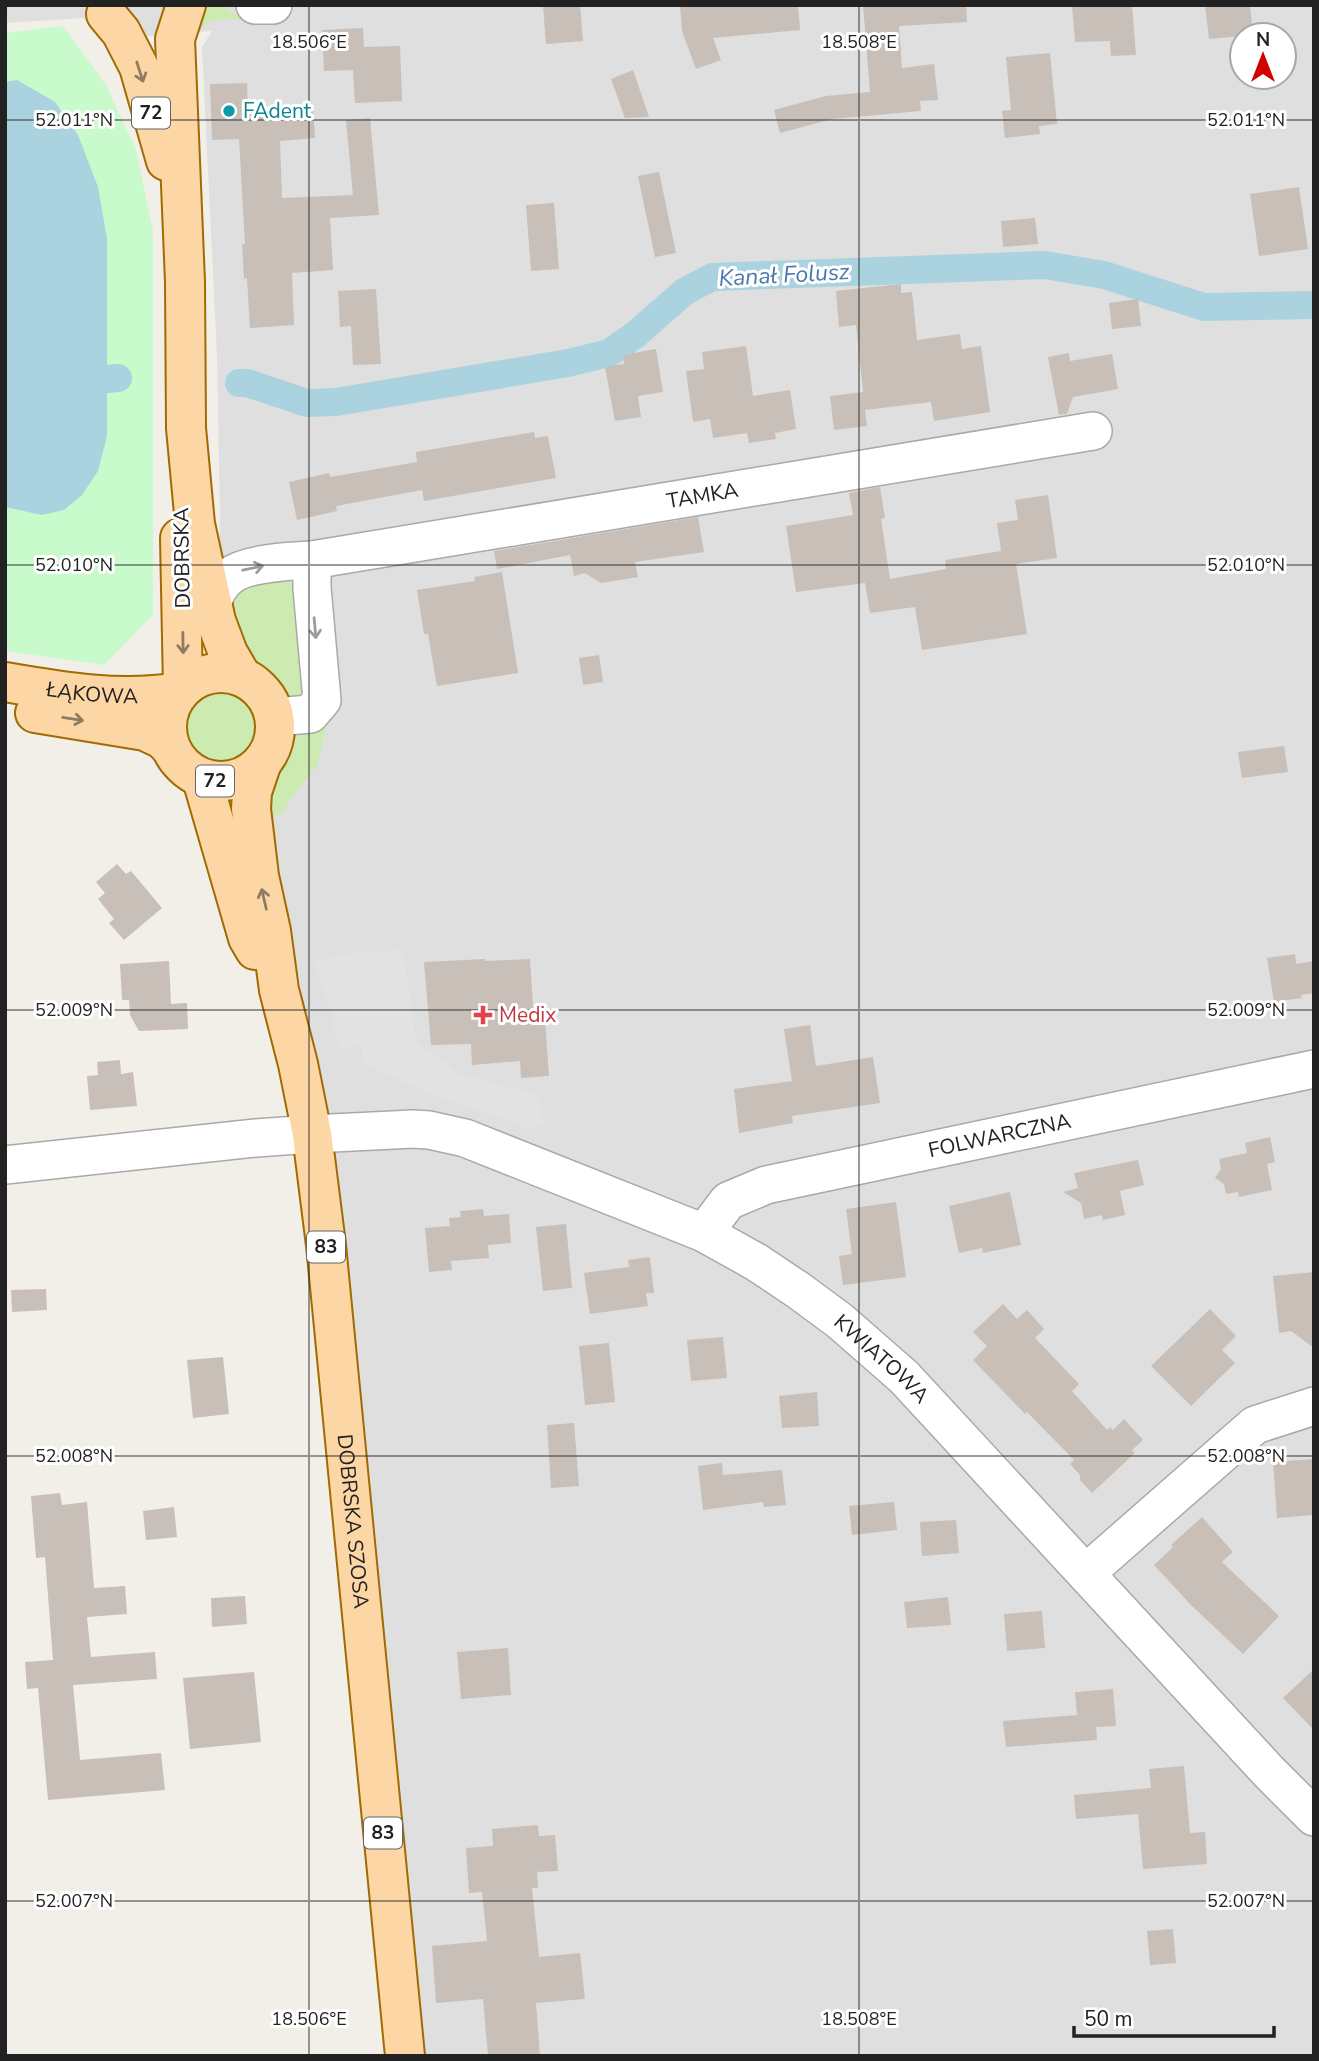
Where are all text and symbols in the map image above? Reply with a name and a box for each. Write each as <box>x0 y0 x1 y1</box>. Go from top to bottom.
north arrow <box>1228 21 1298 91</box>
text: N <box>1256 27 1270 53</box>
text: 18.506°E <box>271 30 347 54</box>
text: 18.508°E <box>821 30 897 54</box>
one-way arrow <box>134 61 147 83</box>
road number: 72 <box>132 97 170 128</box>
place label: FAdent <box>243 97 312 125</box>
marker: FAdent <box>221 103 237 119</box>
text: 52.011°N <box>35 108 113 132</box>
text: 52.011°N <box>1207 108 1285 132</box>
water label: Kanał Folusz <box>718 256 850 294</box>
street label: TAMKA <box>664 476 740 515</box>
street label: DOBRSKA <box>167 507 197 609</box>
text: 52.010°N <box>35 553 113 577</box>
text: 52.010°N <box>1207 553 1285 577</box>
one-way arrow <box>242 561 264 574</box>
one-way arrow <box>309 616 322 639</box>
one-way arrow <box>176 631 190 654</box>
street label: ŁĄKOWA <box>43 675 138 710</box>
one-way arrow <box>61 713 83 726</box>
road number: 72 <box>196 766 234 796</box>
one-way arrow <box>257 888 270 911</box>
text: 52.009°N <box>35 998 113 1022</box>
text: 52.009°N <box>1207 998 1285 1022</box>
place label: Medix <box>499 1001 556 1029</box>
marker: Medix <box>473 1005 493 1025</box>
street label: FOLWARCZNA <box>926 1107 1073 1164</box>
road number: 83 <box>307 1232 345 1262</box>
street label: KWIATOWA <box>828 1308 935 1409</box>
street label: DOBRSKA SZOSA <box>330 1433 375 1610</box>
text: 52.008°N <box>35 1444 113 1468</box>
text: 52.008°N <box>1207 1444 1285 1468</box>
road number: 83 <box>364 1817 402 1848</box>
text: 52.007°N <box>35 1889 113 1913</box>
text: 52.007°N <box>1207 1889 1285 1913</box>
scale bar <box>1074 1994 1274 2038</box>
text: 50 m <box>1084 2005 1133 2033</box>
text: 18.506°E <box>271 2007 347 2031</box>
text: 18.508°E <box>821 2007 897 2031</box>

